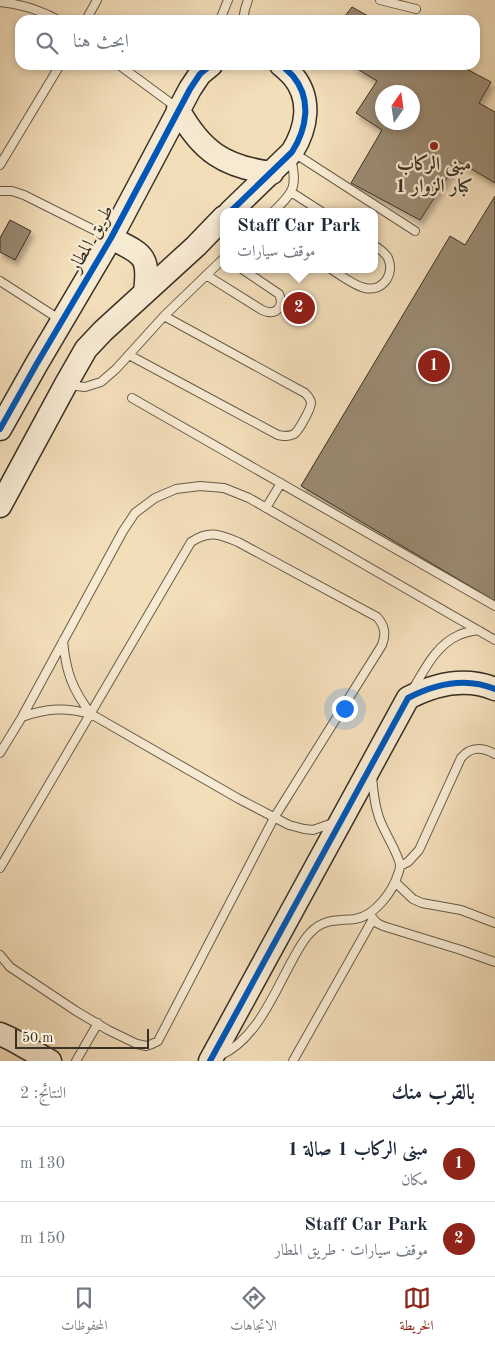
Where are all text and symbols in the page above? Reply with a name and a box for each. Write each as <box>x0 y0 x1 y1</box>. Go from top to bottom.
search box <box>15 15 480 70</box>
icon: search <box>33 29 61 57</box>
text: ابحث هنا <box>73 33 129 52</box>
north arrow <box>375 85 420 130</box>
marker: مبنى الركاب 1 كبار الزوار <box>428 140 440 152</box>
place label: مبنى الركاب 1 كبار الزوار <box>395 154 473 197</box>
street label: طريق المطار <box>65 202 119 278</box>
popup <box>220 208 378 273</box>
text: Staff Car Park <box>237 217 361 236</box>
text: موقف سيارات <box>237 244 315 260</box>
pin: 2 <box>283 289 315 327</box>
pin: 1 <box>418 347 450 385</box>
your location <box>332 696 358 722</box>
scale bar <box>15 1026 149 1049</box>
text: 50 m <box>22 1031 53 1045</box>
text: بالقرب منك <box>392 1083 475 1104</box>
text: النتائج: 2 <box>20 1086 66 1102</box>
text: مبنى الركاب 1 صالة 1 <box>288 1141 428 1160</box>
text: 130 m <box>20 1156 65 1172</box>
text: 1 <box>454 1156 464 1172</box>
text: مكان <box>401 1173 428 1189</box>
text: Staff Car Park <box>304 1216 428 1235</box>
text: 150 m <box>20 1231 65 1247</box>
text: 2 <box>454 1231 464 1247</box>
text: موقف سيارات · طريق المطار <box>274 1243 428 1259</box>
tab: المحفوظات <box>61 1284 108 1339</box>
tab: الاتجاهات <box>230 1284 277 1339</box>
tab: الخريطة <box>400 1284 434 1339</box>

